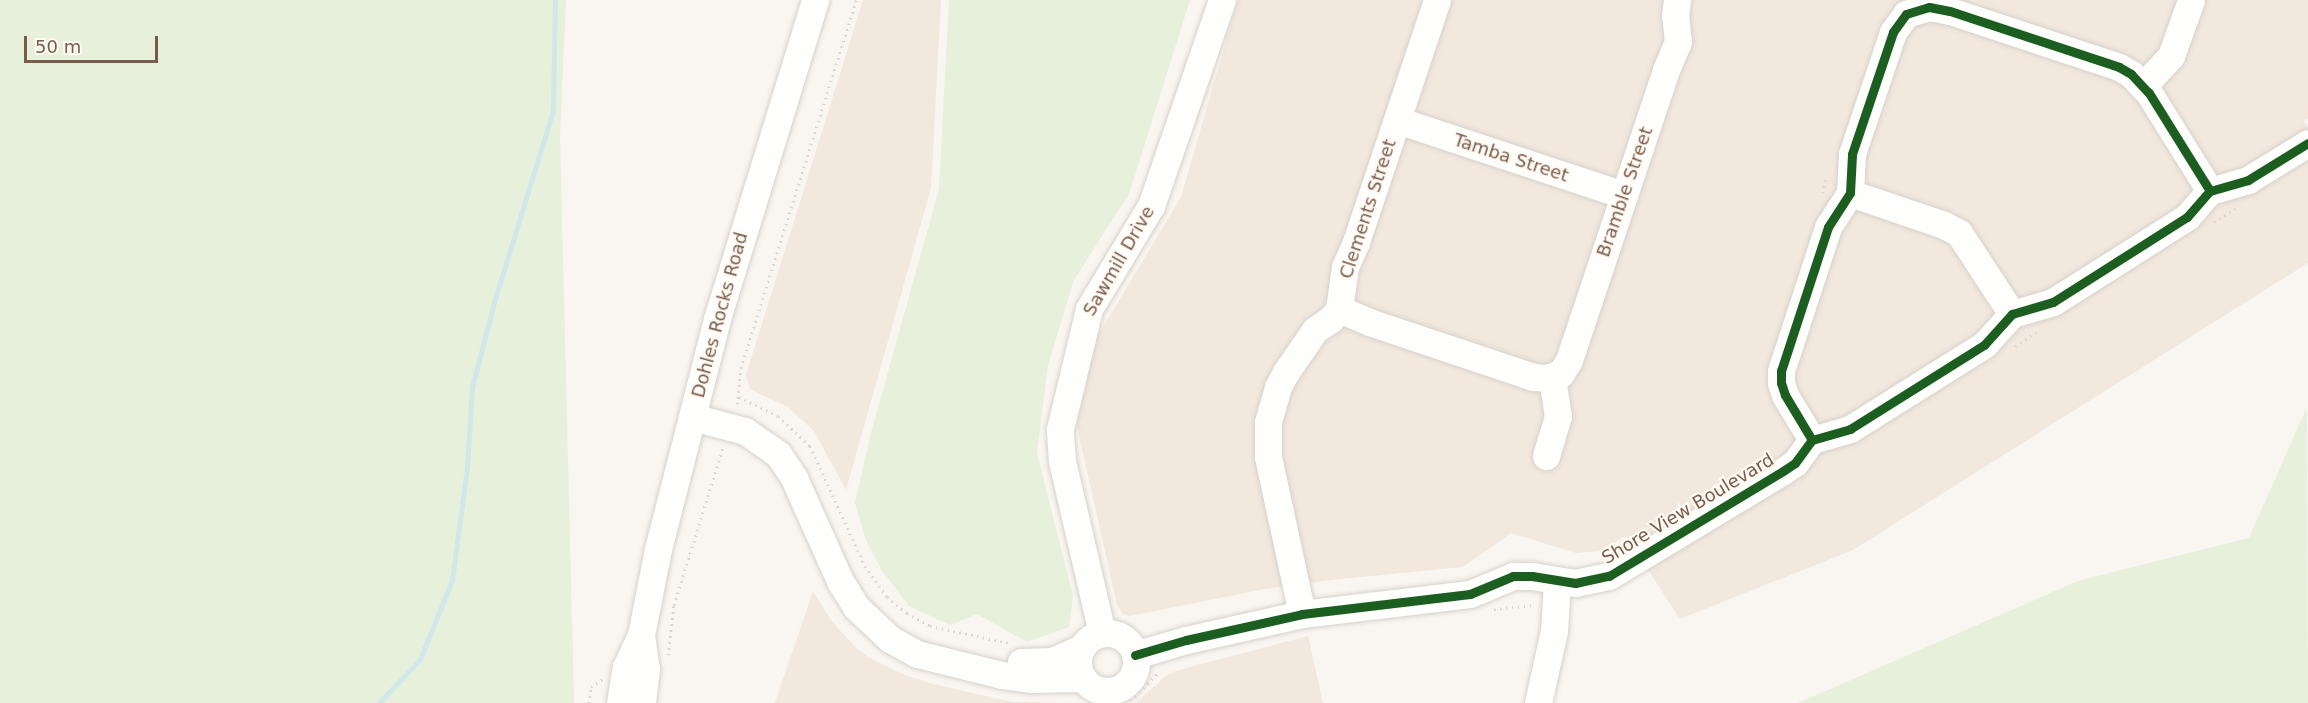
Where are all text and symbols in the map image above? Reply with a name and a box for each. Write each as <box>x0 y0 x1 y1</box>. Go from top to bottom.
scale bar <box>27 24 160 62</box>
text: 50 m <box>35 36 81 57</box>
street label: Bramble Street <box>1593 124 1657 260</box>
street label: Tamba Street <box>1451 129 1571 187</box>
street label: Clements Street <box>1335 136 1401 282</box>
street label: Sawmill Drive <box>1079 202 1159 320</box>
street label: Dohles Rocks Road <box>687 230 753 400</box>
street label: Shore View Boulevard <box>1598 449 1778 569</box>

